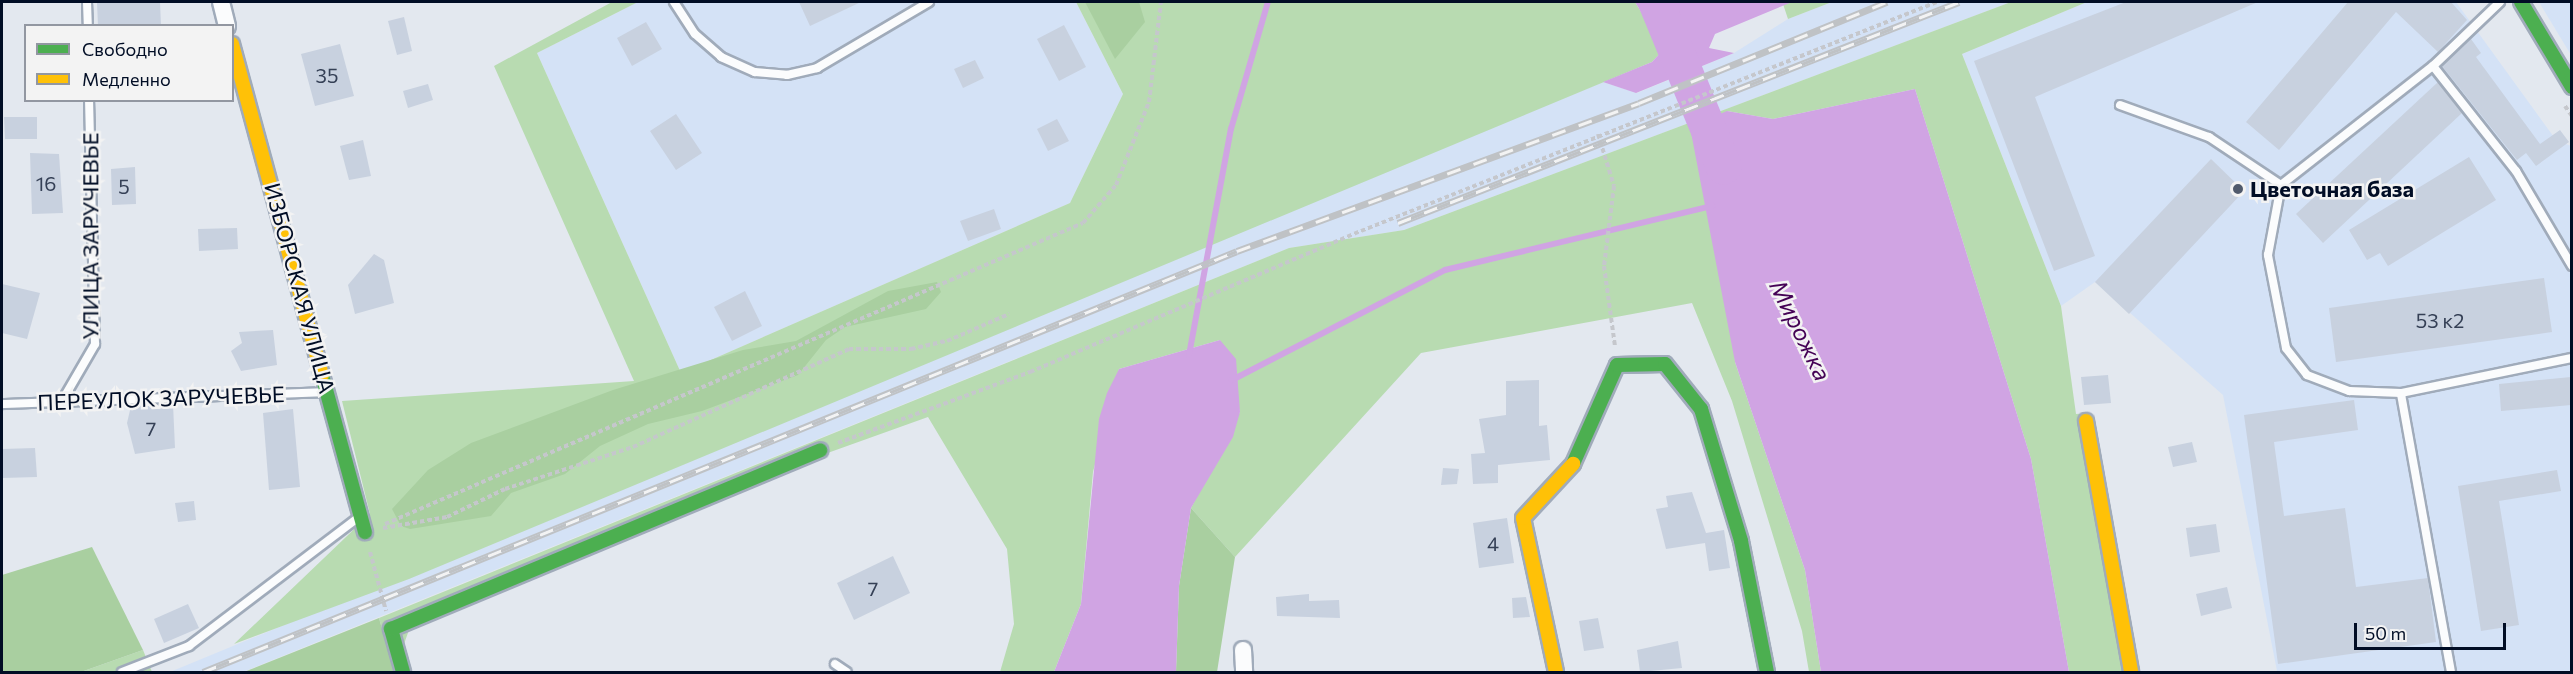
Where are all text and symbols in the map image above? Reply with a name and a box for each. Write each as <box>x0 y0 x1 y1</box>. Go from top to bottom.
legend <box>24 24 234 102</box>
text: Свободно <box>82 38 168 60</box>
house number: 35 <box>316 63 338 87</box>
text: Медленно <box>82 68 171 90</box>
street label: УЛИЦА ЗАРУЧЕВЬЕ <box>77 132 103 340</box>
house number: 16 <box>36 171 56 195</box>
house number: 5 <box>118 174 130 198</box>
place label: Цветочная база <box>2250 176 2414 202</box>
street label: ИЗБОРСКАЯ УЛИЦА <box>259 180 341 396</box>
marker: Цветочная база <box>2231 182 2245 196</box>
water label: Мирожка <box>1764 275 1838 385</box>
house number: 53 к2 <box>2416 308 2464 332</box>
street label: ПЕРЕУЛОК ЗАРУЧЕВЬЕ <box>37 380 285 416</box>
house number: 7 <box>146 416 156 440</box>
house number: 4 <box>1487 531 1499 555</box>
house number: 7 <box>868 576 878 600</box>
scale bar <box>2357 611 2508 649</box>
text: 50 m <box>2365 622 2406 644</box>

